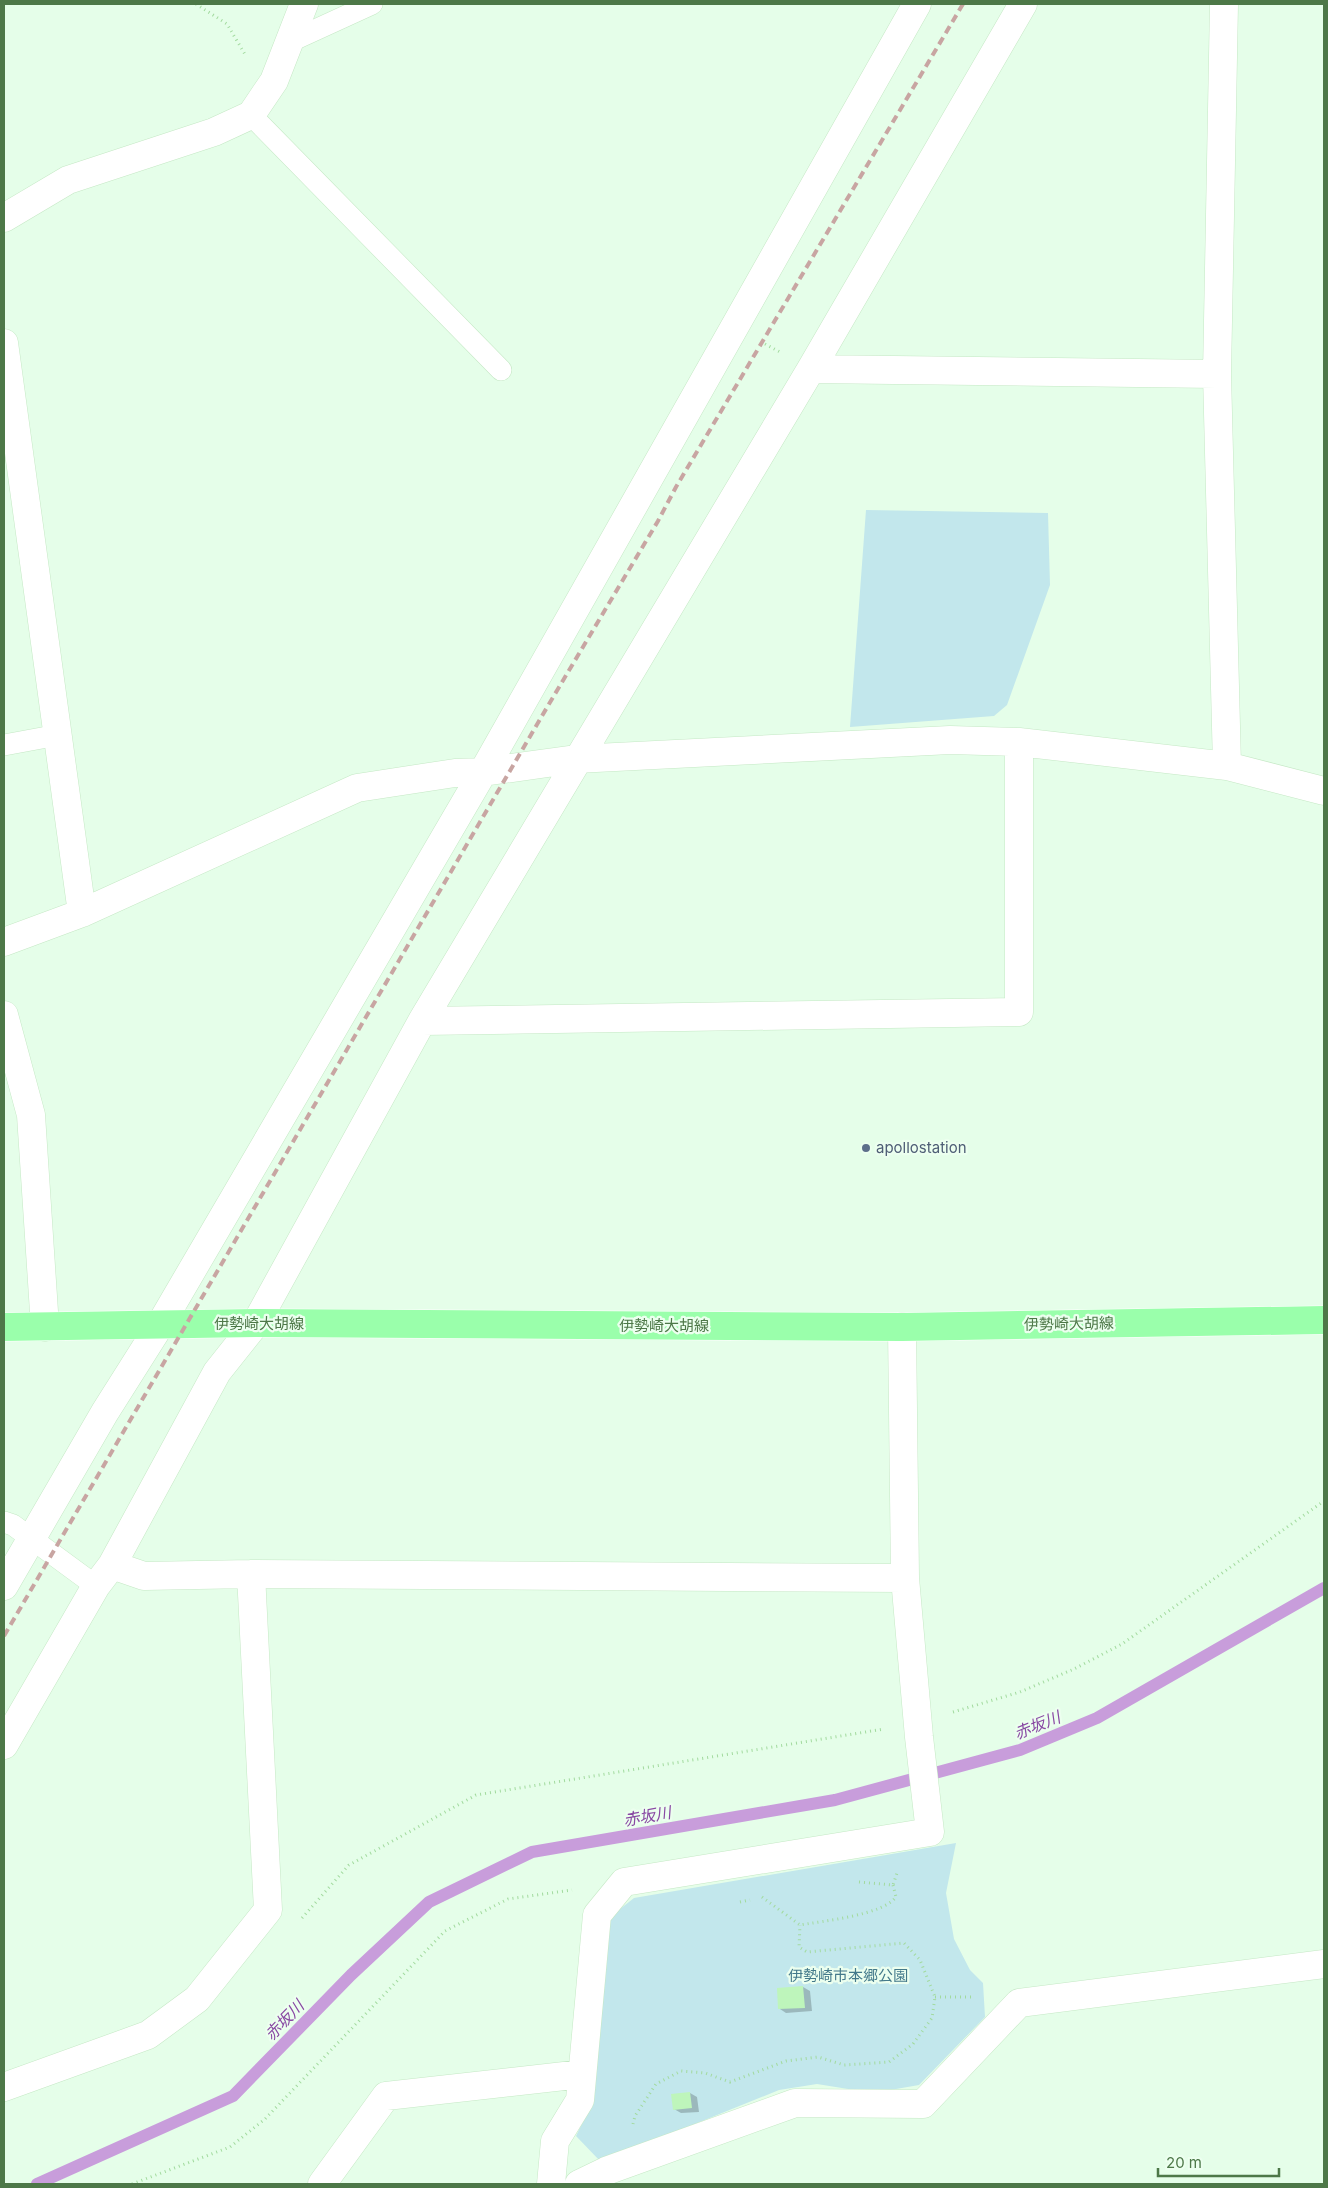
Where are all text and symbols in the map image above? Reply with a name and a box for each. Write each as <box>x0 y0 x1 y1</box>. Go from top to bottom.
place label: apollostation <box>876 1138 967 1157</box>
marker: apollostation <box>860 1142 872 1154</box>
street label: 伊勢崎大胡線 <box>1024 1313 1114 1334</box>
street label: 伊勢崎大胡線 <box>214 1314 304 1333</box>
street label: 伊勢崎大胡線 <box>619 1316 709 1335</box>
water label: 赤坂川 <box>1011 1706 1065 1743</box>
water label: 赤坂川 <box>622 1802 674 1830</box>
park label: 伊勢崎市本郷公園 <box>788 1966 908 1985</box>
water label: 赤坂川 <box>260 1994 309 2044</box>
scale bar <box>1158 2146 1279 2178</box>
text: 20 m <box>1166 2153 1202 2172</box>

